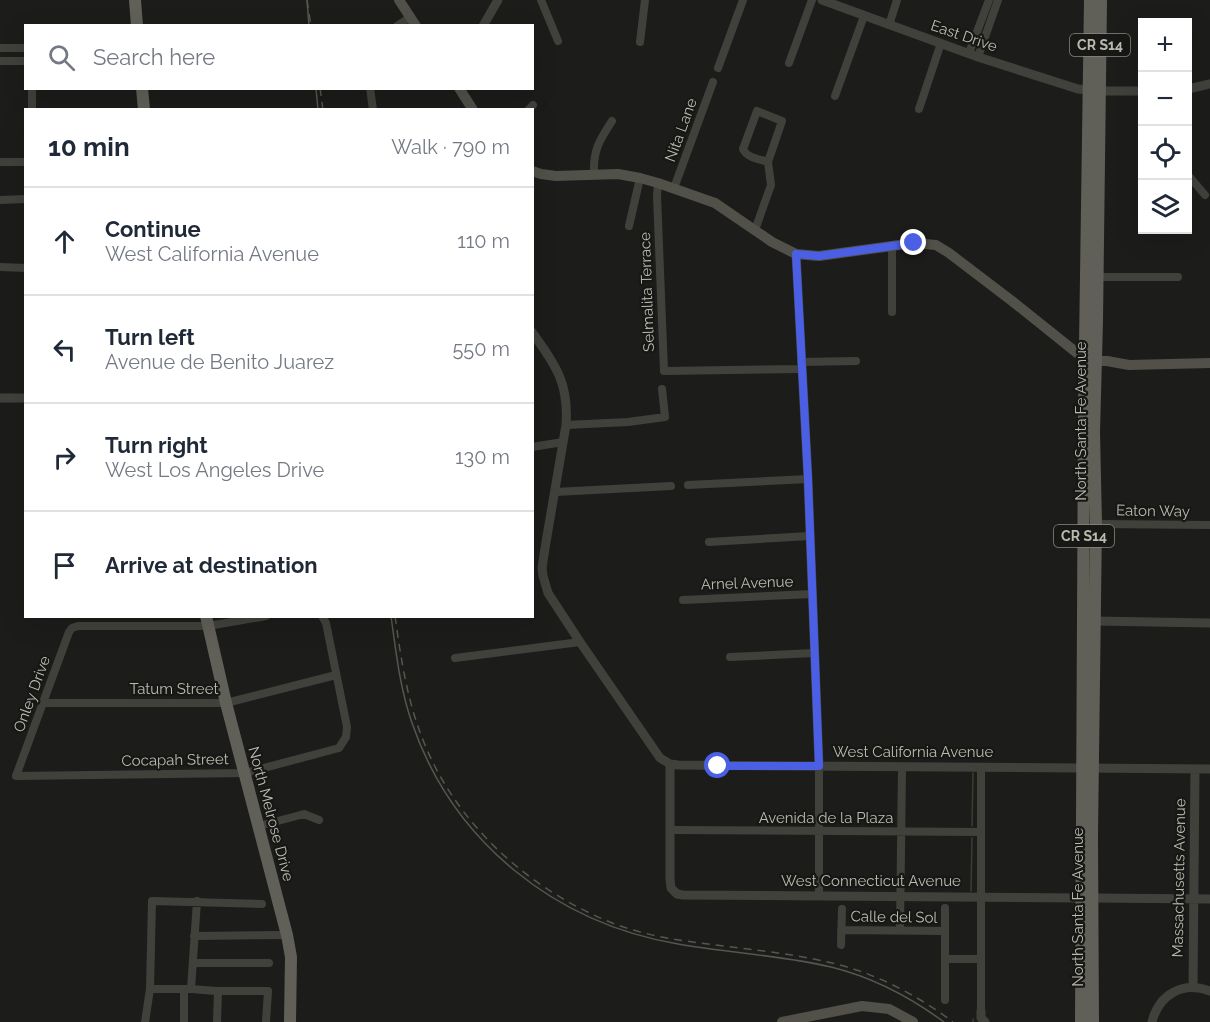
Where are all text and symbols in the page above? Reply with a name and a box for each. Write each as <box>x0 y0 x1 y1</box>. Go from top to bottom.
street label: East Drive <box>928 16 1000 56</box>
map controls <box>1138 18 1192 234</box>
button: + <box>1138 18 1192 72</box>
search box <box>24 24 534 90</box>
road number: CR S14 <box>1070 34 1130 56</box>
icon: search <box>45 41 78 74</box>
text: Search here <box>93 44 215 70</box>
button: − <box>1138 72 1192 126</box>
street label: Nita Lane <box>661 96 701 164</box>
button: locate <box>1138 126 1192 180</box>
text: 10 min <box>48 132 130 162</box>
text: Walk · 790 m <box>391 135 510 159</box>
button: layers <box>1138 180 1192 234</box>
text: Continue <box>105 216 201 242</box>
icon: ahead <box>48 225 81 258</box>
text: 110 m <box>457 229 510 253</box>
route end <box>900 229 926 255</box>
street label: Selmalita Terrace <box>636 232 658 352</box>
text: West California Avenue <box>105 242 319 266</box>
text: Turn left <box>105 324 195 350</box>
icon: left <box>48 333 81 366</box>
text: 550 m <box>452 337 510 361</box>
street label: North Santa Fe Avenue <box>1072 341 1090 501</box>
text: Avenue de Benito Juarez <box>105 350 334 374</box>
text: Turn right <box>105 432 208 458</box>
icon: right <box>48 441 81 474</box>
text: 130 m <box>455 445 510 469</box>
text: West Los Angeles Drive <box>105 458 324 482</box>
street label: Eaton Way <box>1116 501 1190 521</box>
road number: CR S14 <box>1054 525 1114 547</box>
icon: arrive <box>48 549 81 582</box>
text: Arrive at destination <box>105 552 318 578</box>
street label: Arnel Avenue <box>700 572 794 594</box>
street label: Onley Drive <box>10 653 54 735</box>
street label: Tatum Street <box>130 680 218 698</box>
street label: West California Avenue <box>833 743 993 761</box>
street label: North Melrose Drive <box>244 745 298 884</box>
street label: Cocapah Street <box>121 750 229 770</box>
route start <box>704 752 730 778</box>
street label: Massachusetts Avenue <box>1169 798 1189 958</box>
street label: Avenida de la Plaza <box>759 809 893 827</box>
street label: North Santa Fe Avenue <box>1069 827 1087 987</box>
street label: West Connecticut Avenue <box>781 872 961 890</box>
street label: Calle del Sol <box>850 907 939 927</box>

